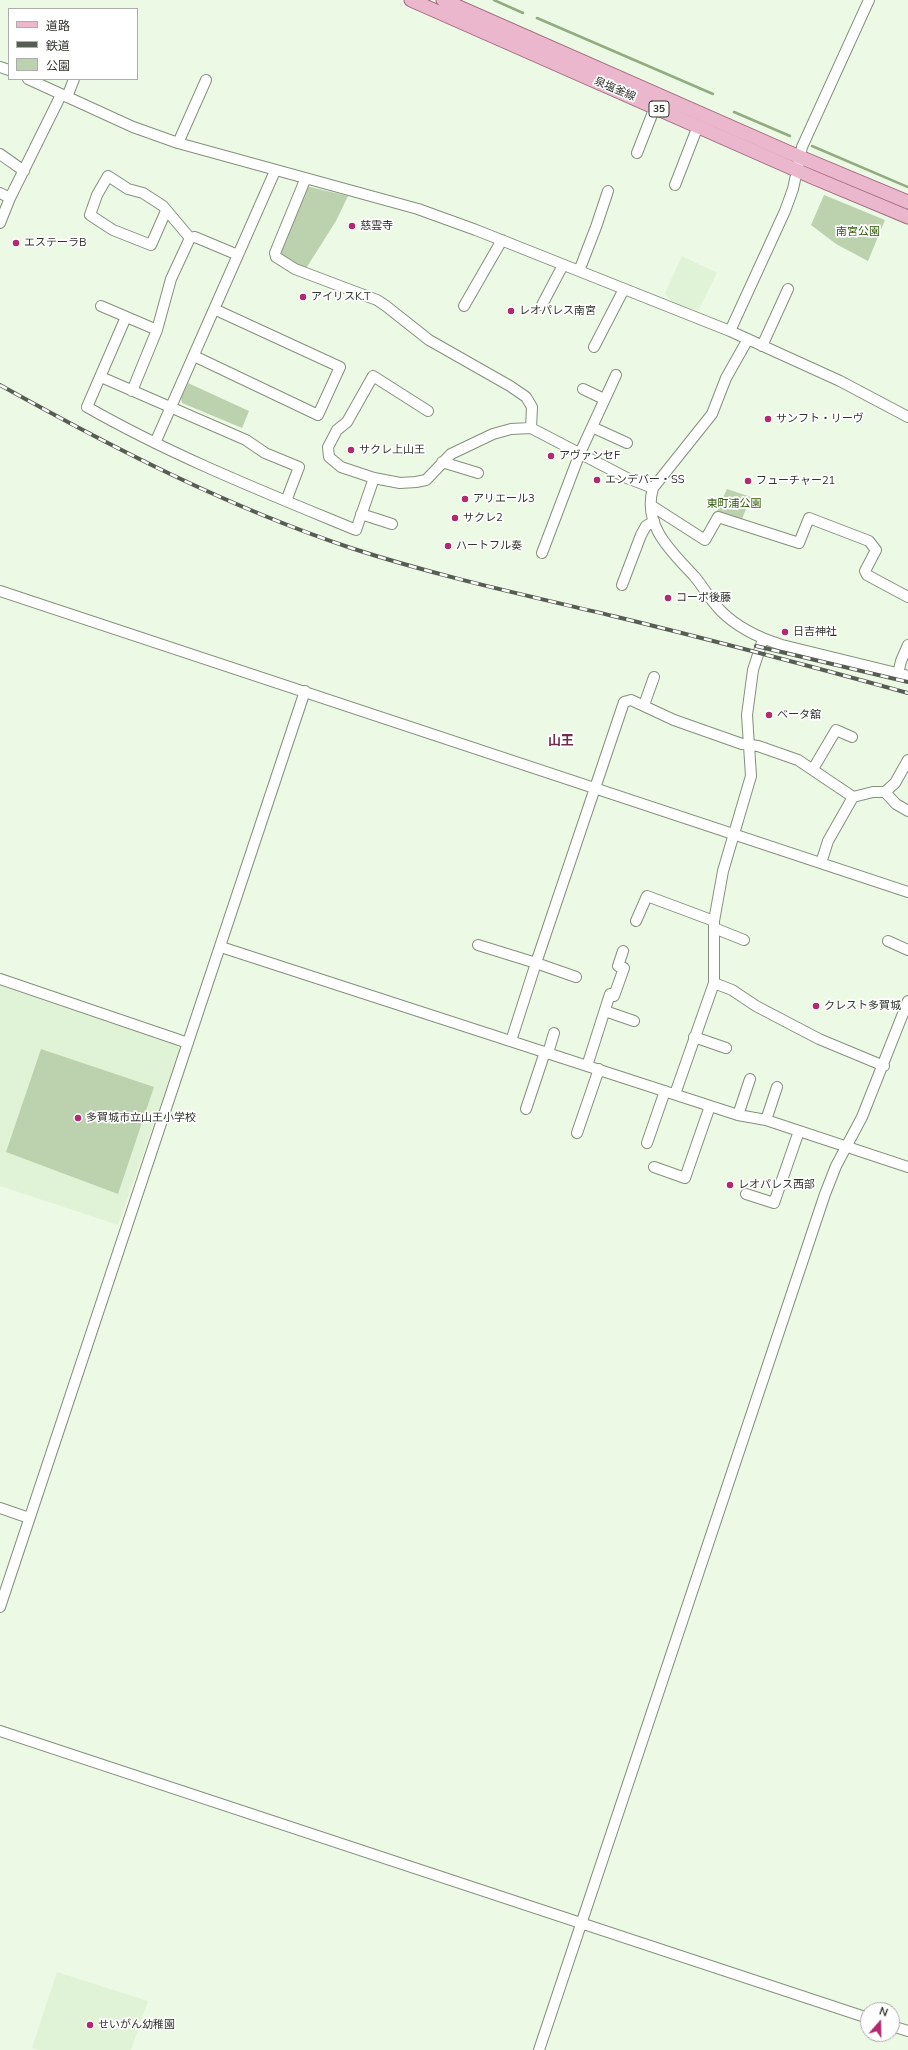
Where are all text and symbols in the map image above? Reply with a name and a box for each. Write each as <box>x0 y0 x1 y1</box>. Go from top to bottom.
legend <box>8 8 138 80</box>
text: 道路 <box>46 18 70 33</box>
text: 鉄道 <box>46 38 70 53</box>
text: 公園 <box>46 58 70 73</box>
street label: 泉塩釜線 <box>592 74 638 104</box>
road number: 35 <box>649 101 669 117</box>
place label: 慈雲寺 <box>360 219 393 233</box>
marker: 慈雲寺 <box>347 221 357 231</box>
park label: 南宮公園 <box>836 225 880 239</box>
place label: エステーラB <box>24 236 86 250</box>
marker: エステーラB <box>11 238 21 248</box>
place label: アイリスK.T <box>311 290 371 304</box>
marker: アイリスK.T <box>298 292 308 302</box>
place label: レオパレス南宮 <box>519 304 596 318</box>
marker: レオパレス南宮 <box>506 306 516 316</box>
place label: サンフト・リーヴ <box>776 412 864 426</box>
marker: サンフト・リーヴ <box>763 414 773 424</box>
place label: サクレ上山王 <box>359 443 425 457</box>
marker: サクレ上山王 <box>346 445 356 455</box>
place label: アヴァンセF <box>559 449 620 463</box>
marker: アヴァンセF <box>546 451 556 461</box>
place label: エンデバー・SS <box>605 473 685 487</box>
place label: フューチャー21 <box>756 474 835 488</box>
marker: エンデバー・SS <box>592 475 602 485</box>
marker: フューチャー21 <box>743 476 753 486</box>
place label: アリエール3 <box>473 492 535 506</box>
marker: アリエール3 <box>460 494 470 504</box>
park label: 東町浦公園 <box>707 497 761 511</box>
place label: サクレ2 <box>463 511 503 525</box>
marker: サクレ2 <box>450 513 460 523</box>
place label: ハートフル奏 <box>456 539 522 553</box>
marker: ハートフル奏 <box>443 541 453 551</box>
place label: コーポ後藤 <box>676 591 731 605</box>
marker: コーポ後藤 <box>663 593 673 603</box>
place label: 日吉神社 <box>793 625 837 639</box>
marker: 日吉神社 <box>780 627 790 637</box>
place label: ベータ舘 <box>777 708 821 722</box>
marker: ベータ舘 <box>764 710 774 720</box>
district label: 山王 <box>548 733 574 749</box>
place label: クレスト多賀城 <box>824 999 901 1013</box>
marker: クレスト多賀城 <box>811 1001 821 1011</box>
place label: 多賀城市立山王小学校 <box>86 1111 196 1125</box>
marker: 多賀城市立山王小学校 <box>73 1113 83 1123</box>
place label: レオパレス西部 <box>738 1178 815 1192</box>
marker: レオパレス西部 <box>725 1180 735 1190</box>
north arrow <box>860 2002 900 2042</box>
text: N <box>877 2004 890 2020</box>
place label: せいがん幼稚園 <box>98 2018 175 2032</box>
marker: せいがん幼稚園 <box>85 2020 95 2030</box>

